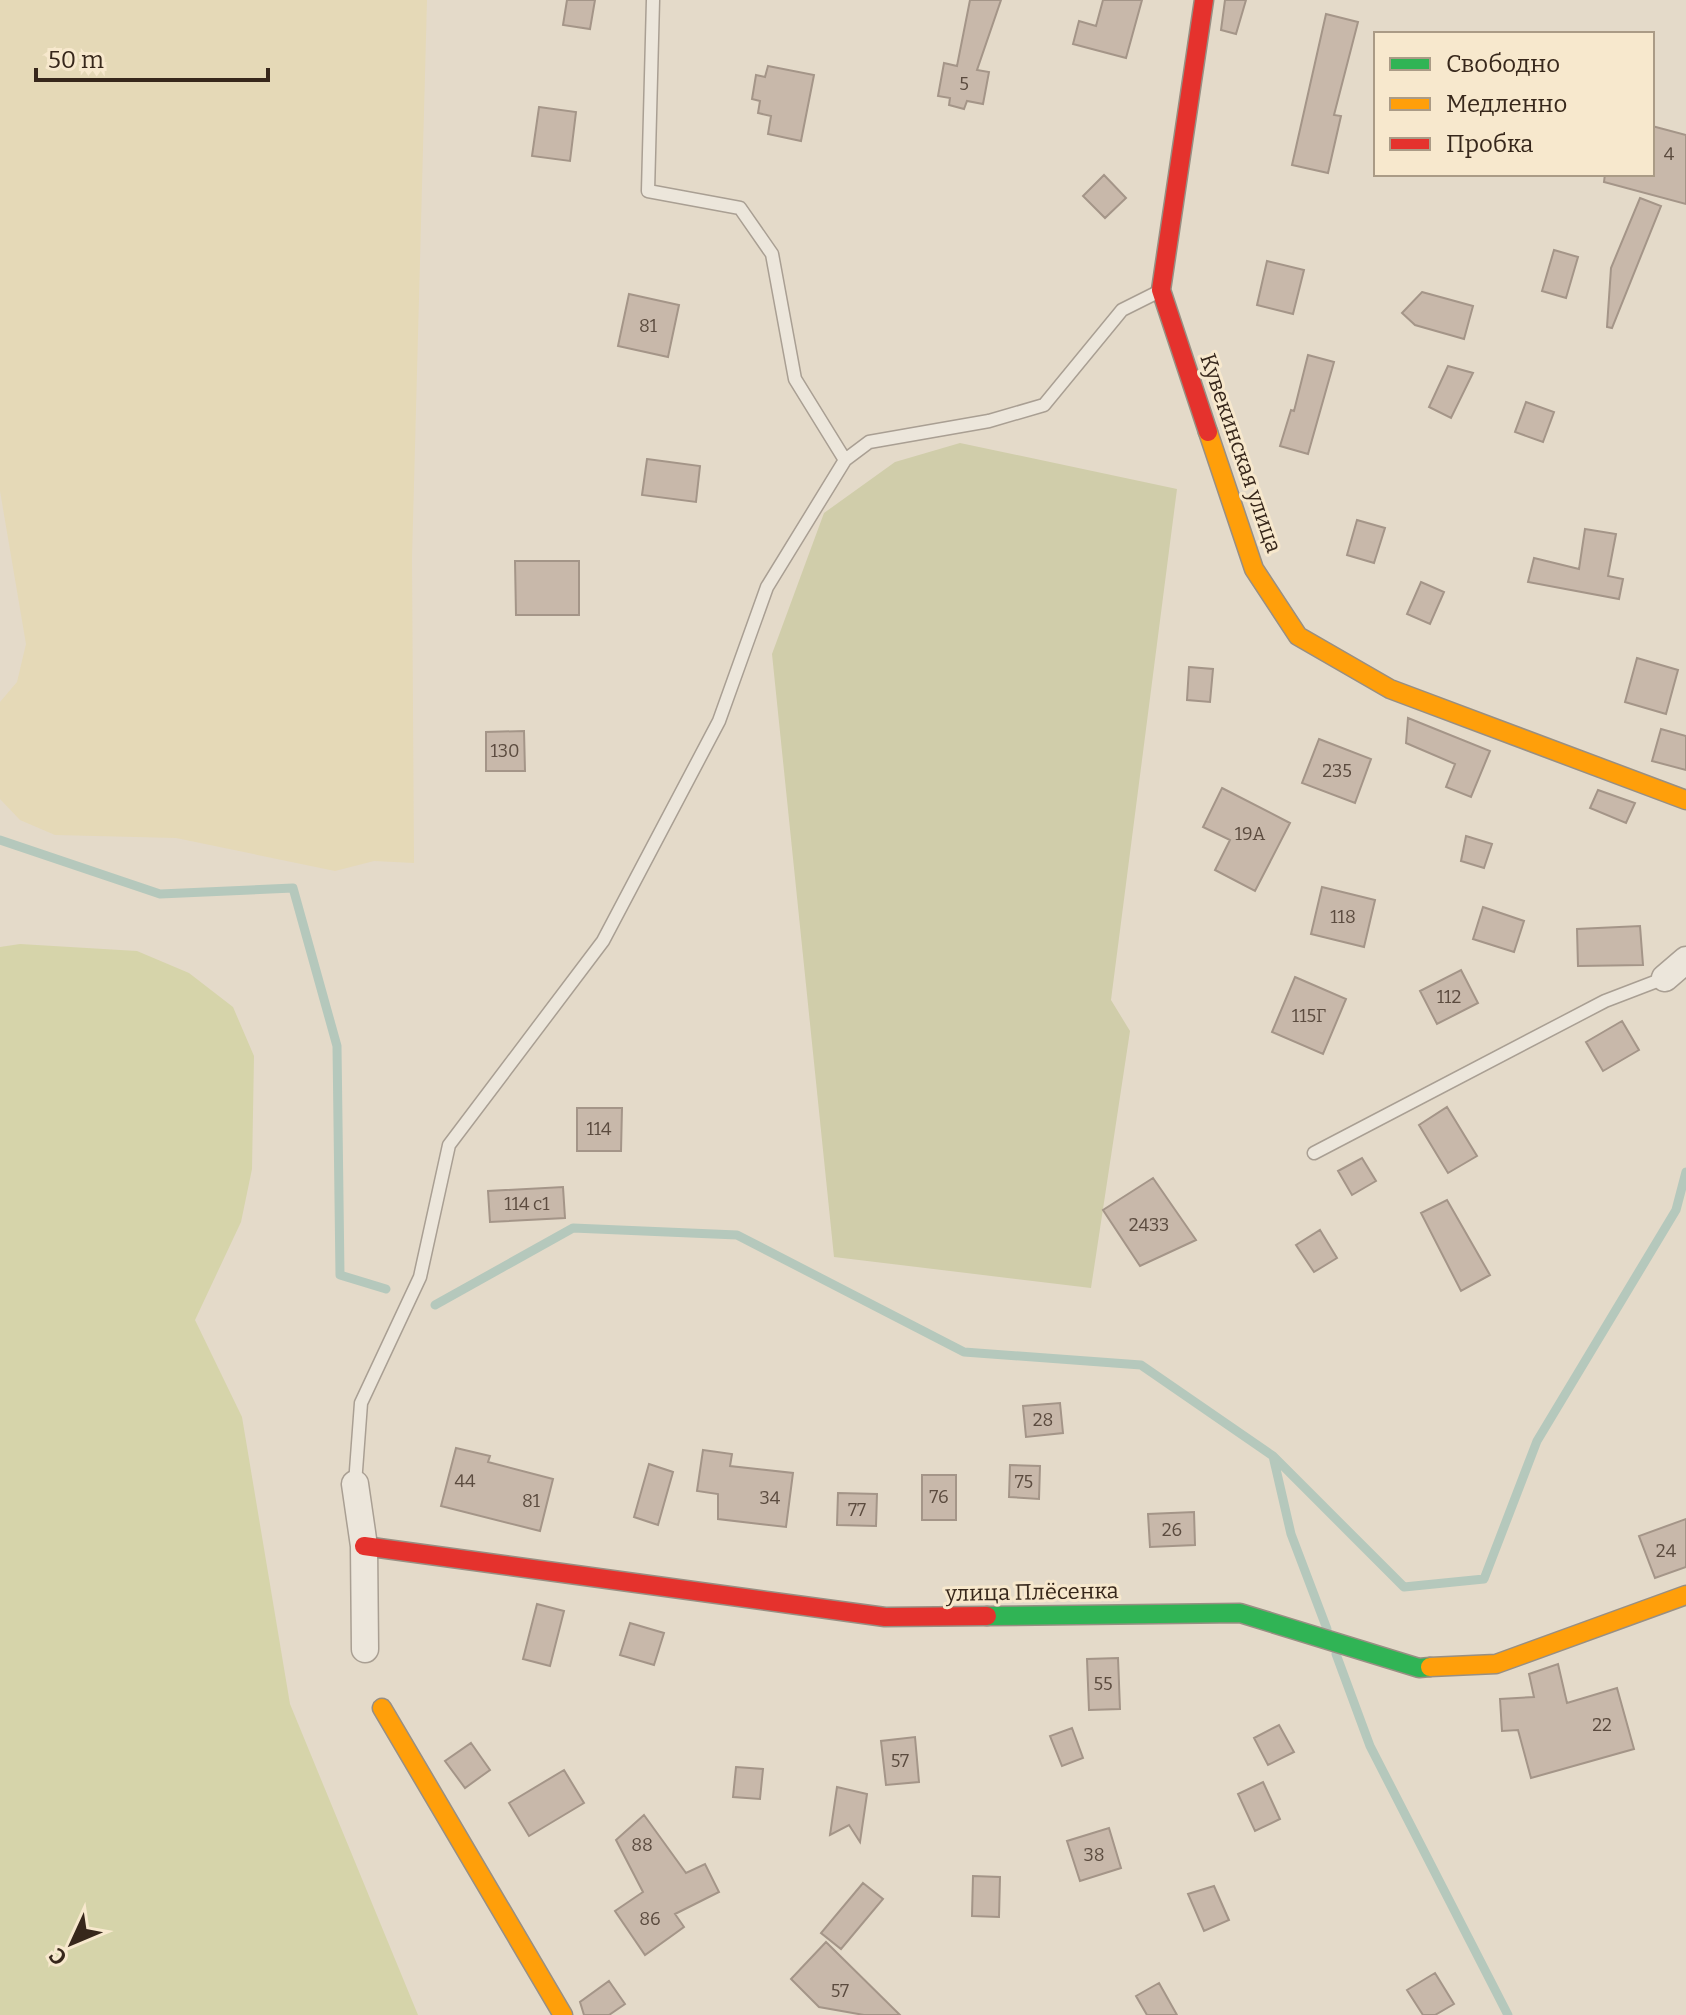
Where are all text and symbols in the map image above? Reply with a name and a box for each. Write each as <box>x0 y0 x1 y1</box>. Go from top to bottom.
scale bar <box>36 32 268 82</box>
legend <box>1374 32 1654 176</box>
text: 50 m <box>48 46 104 74</box>
text: Свободно <box>1446 50 1560 78</box>
house number: 5 <box>959 73 969 95</box>
text: Медленно <box>1446 90 1567 118</box>
text: Пробка <box>1446 130 1533 158</box>
house number: 4 <box>1664 143 1675 165</box>
house number: 81 <box>639 315 658 337</box>
street label: Кувекинская улица <box>1194 350 1288 556</box>
house number: 130 <box>490 740 520 762</box>
house number: 235 <box>1322 760 1352 782</box>
house number: 19А <box>1235 823 1266 845</box>
house number: 118 <box>1330 906 1356 928</box>
house number: 112 <box>1437 986 1461 1008</box>
house number: 115Г <box>1292 1005 1326 1027</box>
house number: 114 <box>586 1118 612 1140</box>
house number: 114 с1 <box>504 1193 550 1215</box>
house number: 2433 <box>1129 1214 1169 1236</box>
house number: 28 <box>1033 1409 1053 1431</box>
house number: 44 <box>454 1470 476 1492</box>
house number: 75 <box>1015 1471 1033 1493</box>
house number: 76 <box>929 1486 949 1508</box>
house number: 34 <box>760 1487 781 1509</box>
house number: 81 <box>522 1490 541 1512</box>
house number: 77 <box>848 1499 866 1521</box>
house number: 26 <box>1162 1519 1182 1541</box>
house number: 24 <box>1656 1540 1677 1562</box>
street label: улица Плёсенка <box>944 1577 1119 1607</box>
house number: 55 <box>1093 1673 1113 1695</box>
house number: 22 <box>1592 1714 1612 1736</box>
house number: 57 <box>891 1750 909 1772</box>
house number: 88 <box>631 1834 653 1856</box>
house number: 38 <box>1083 1844 1105 1866</box>
north arrow <box>32 1903 112 1983</box>
house number: 86 <box>639 1908 661 1930</box>
text: С <box>43 1942 73 1971</box>
house number: 57 <box>831 1980 849 2002</box>

